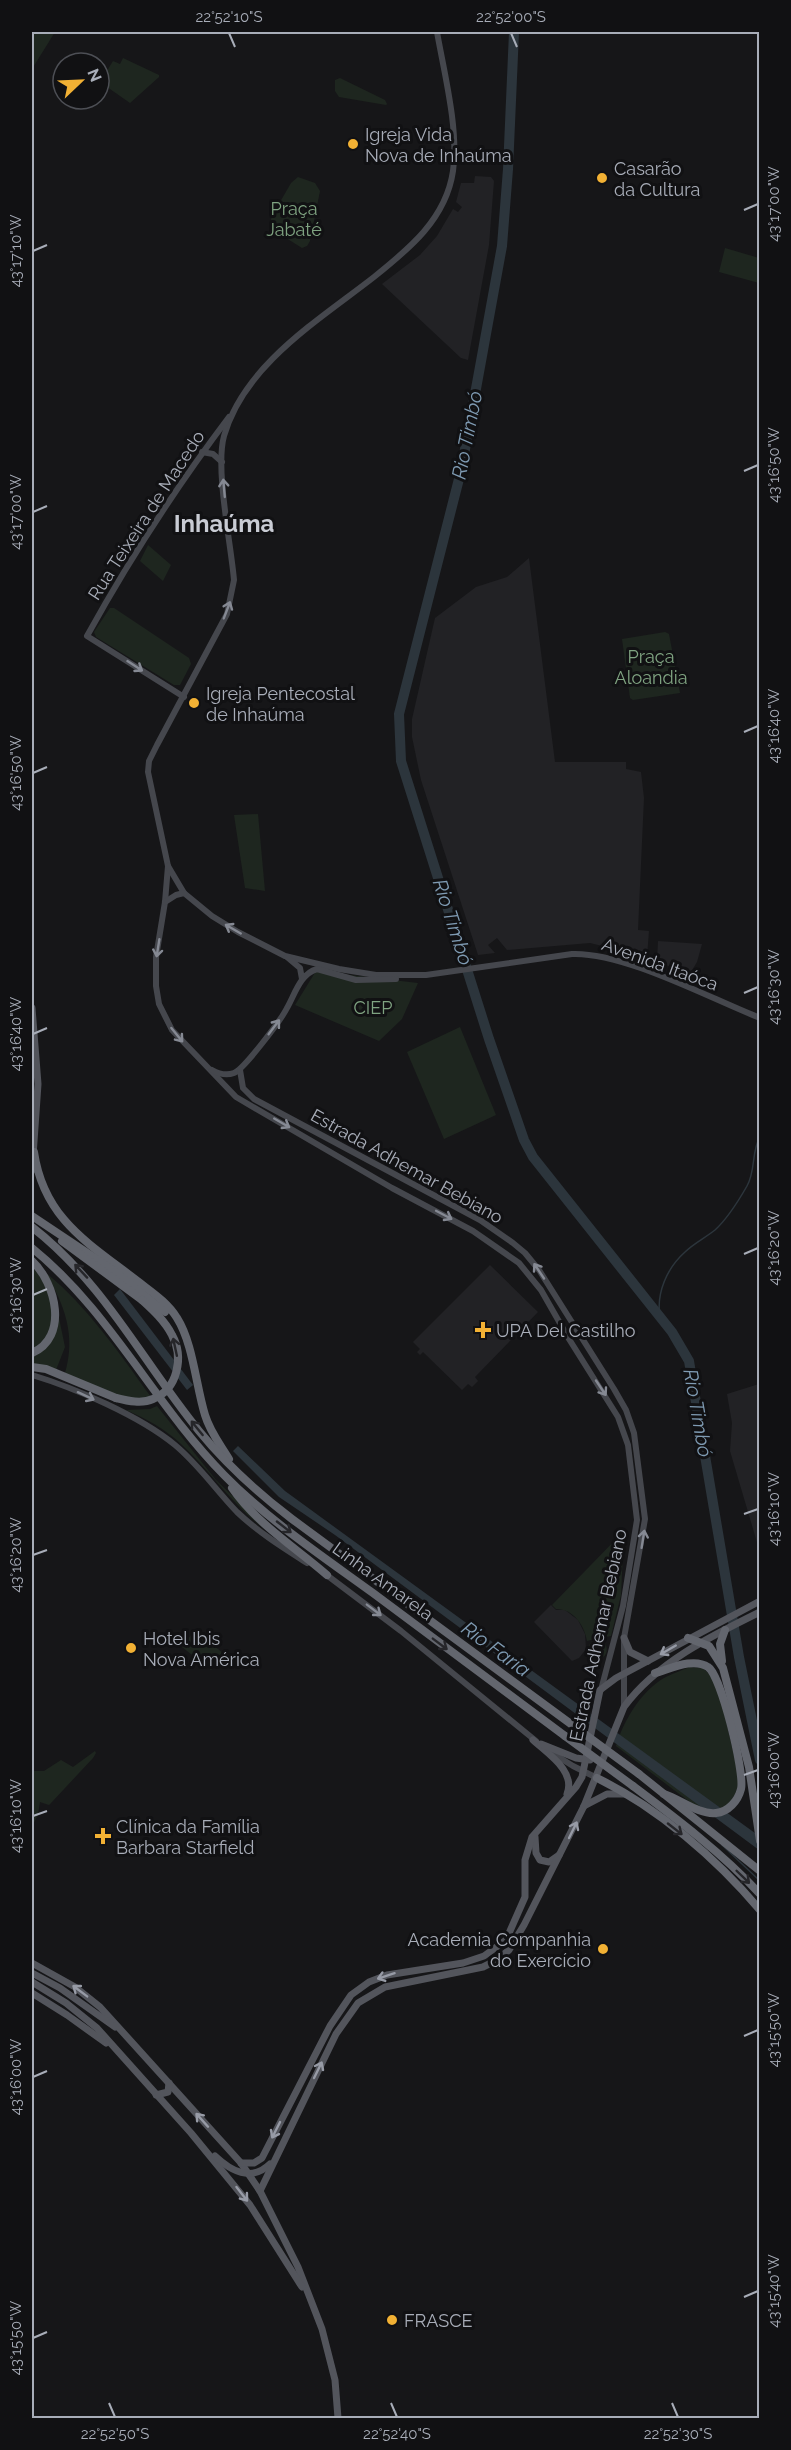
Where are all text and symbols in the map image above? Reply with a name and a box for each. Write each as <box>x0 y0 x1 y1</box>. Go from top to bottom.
text: 22°52'10"S <box>195 8 263 26</box>
text: 22°52'00"S <box>476 8 546 26</box>
north arrow <box>51 51 111 111</box>
text: N <box>83 66 105 85</box>
place label: Igreja Vida Nova de Inhaúma <box>365 124 512 166</box>
marker: Igreja Vida Nova de Inhaúma <box>346 137 360 151</box>
place label: Casarão da Cultura <box>614 158 700 200</box>
text: 43°17'00"W <box>765 166 783 242</box>
marker: Casarão da Cultura <box>595 171 609 185</box>
park label: Praça Jabaté <box>266 198 322 240</box>
text: 43°17'10"W <box>7 214 25 287</box>
water label: Rio Timbó <box>447 389 487 481</box>
street label: Rua Teixeira de Macedo <box>83 426 209 604</box>
text: 43°16'50"W <box>765 427 783 503</box>
text: 43°17'00"W <box>7 474 25 550</box>
one-way arrow <box>218 478 229 498</box>
district label: Inhaúma <box>174 509 275 538</box>
one-way arrow <box>223 601 234 619</box>
park label: Praça Aloandia <box>614 646 688 688</box>
one-way arrow <box>127 660 144 673</box>
place label: Igreja Pentecostal de Inhaúma <box>206 683 355 725</box>
text: 43°16'40"W <box>765 688 783 763</box>
marker: Igreja Pentecostal de Inhaúma <box>187 696 201 710</box>
text: 43°16'50"W <box>7 735 25 811</box>
water label: Rio Timbó <box>428 876 478 968</box>
one-way arrow <box>225 923 242 935</box>
street label: Avenida Itaóca <box>599 933 721 995</box>
one-way arrow <box>152 938 163 958</box>
text: 43°16'30"W <box>765 949 783 1025</box>
text: 43°16'40"W <box>7 996 25 1071</box>
park label: CIEP <box>354 997 392 1018</box>
one-way arrow <box>267 1019 280 1035</box>
one-way arrow <box>171 1027 184 1043</box>
street label: Estrada Adhemar Bebiano <box>307 1104 507 1228</box>
one-way arrow <box>272 1118 290 1129</box>
one-way arrow <box>435 1209 453 1221</box>
text: 43°16'20"W <box>765 1210 783 1286</box>
text: 43°16'30"W <box>7 1257 25 1333</box>
one-way arrow <box>533 1263 545 1280</box>
one-way arrow <box>73 1264 88 1279</box>
place label: UPA Del Castilho <box>496 1320 636 1341</box>
marker: UPA Del Castilho <box>474 1321 492 1339</box>
one-way arrow <box>169 1338 181 1357</box>
water label: Rio Timbó <box>678 1367 718 1459</box>
one-way arrow <box>595 1379 607 1396</box>
one-way arrow <box>77 1392 95 1403</box>
one-way arrow <box>190 1420 203 1436</box>
text: 43°16'10"W <box>765 1472 783 1546</box>
text: 43°16'20"W <box>7 1517 25 1593</box>
one-way arrow <box>276 1521 292 1534</box>
street label: Estrada Adhemar Bebiano <box>565 1527 631 1743</box>
one-way arrow <box>637 1530 648 1549</box>
street label: Linha Amarela <box>329 1538 437 1624</box>
one-way arrow <box>365 1604 381 1616</box>
water label: Rio Faria <box>457 1616 535 1682</box>
place label: Hotel Ibis Nova América <box>143 1628 260 1670</box>
one-way arrow <box>432 1637 448 1650</box>
marker: Hotel Ibis Nova América <box>124 1641 138 1655</box>
one-way arrow <box>660 1644 677 1656</box>
text: 43°16'00"W <box>765 1731 783 1808</box>
text: 43°16'10"W <box>7 1779 25 1853</box>
place label: Clínica da Família Barbara Starfield <box>116 1816 260 1858</box>
one-way arrow <box>567 1822 579 1840</box>
one-way arrow <box>666 1823 682 1836</box>
marker: Clínica da Família Barbara Starfield <box>94 1827 112 1845</box>
one-way arrow <box>735 1869 750 1884</box>
place label: Academia Companhia do Exercício <box>408 1929 591 1971</box>
marker: Academia Companhia do Exercício <box>596 1942 610 1956</box>
one-way arrow <box>377 1971 396 1982</box>
one-way arrow <box>73 1985 89 1998</box>
text: 43°15'50"W <box>765 1992 783 2067</box>
text: 43°16'00"W <box>7 2038 25 2115</box>
one-way arrow <box>313 2061 325 2079</box>
one-way arrow <box>195 2113 209 2128</box>
one-way arrow <box>270 2121 281 2139</box>
one-way arrow <box>236 2186 249 2202</box>
text: 43°15'40"W <box>765 2254 783 2328</box>
text: 43°15'50"W <box>7 2300 25 2375</box>
place label: FRASCE <box>404 2310 473 2331</box>
marker: FRASCE <box>385 2313 399 2327</box>
text: 22°52'50"S <box>81 2425 149 2443</box>
text: 22°52'40"S <box>363 2425 431 2443</box>
text: 22°52'30"S <box>644 2425 712 2443</box>

